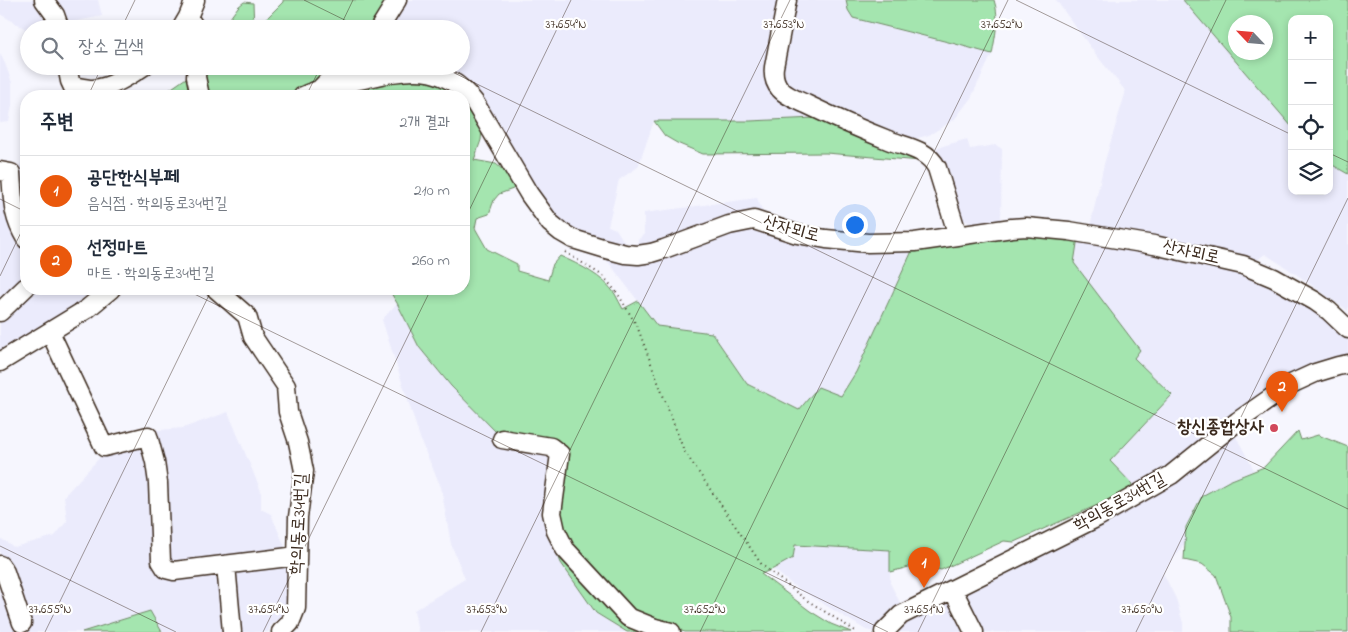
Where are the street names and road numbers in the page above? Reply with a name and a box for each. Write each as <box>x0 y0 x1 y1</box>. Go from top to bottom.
street label: 산자뫼로 <box>760 210 822 250</box>
street label: 산자뫼로 <box>1160 234 1222 272</box>
street label: 학의동로34번길 <box>1069 467 1171 539</box>
street label: 학의동로34번길 <box>284 472 316 575</box>

